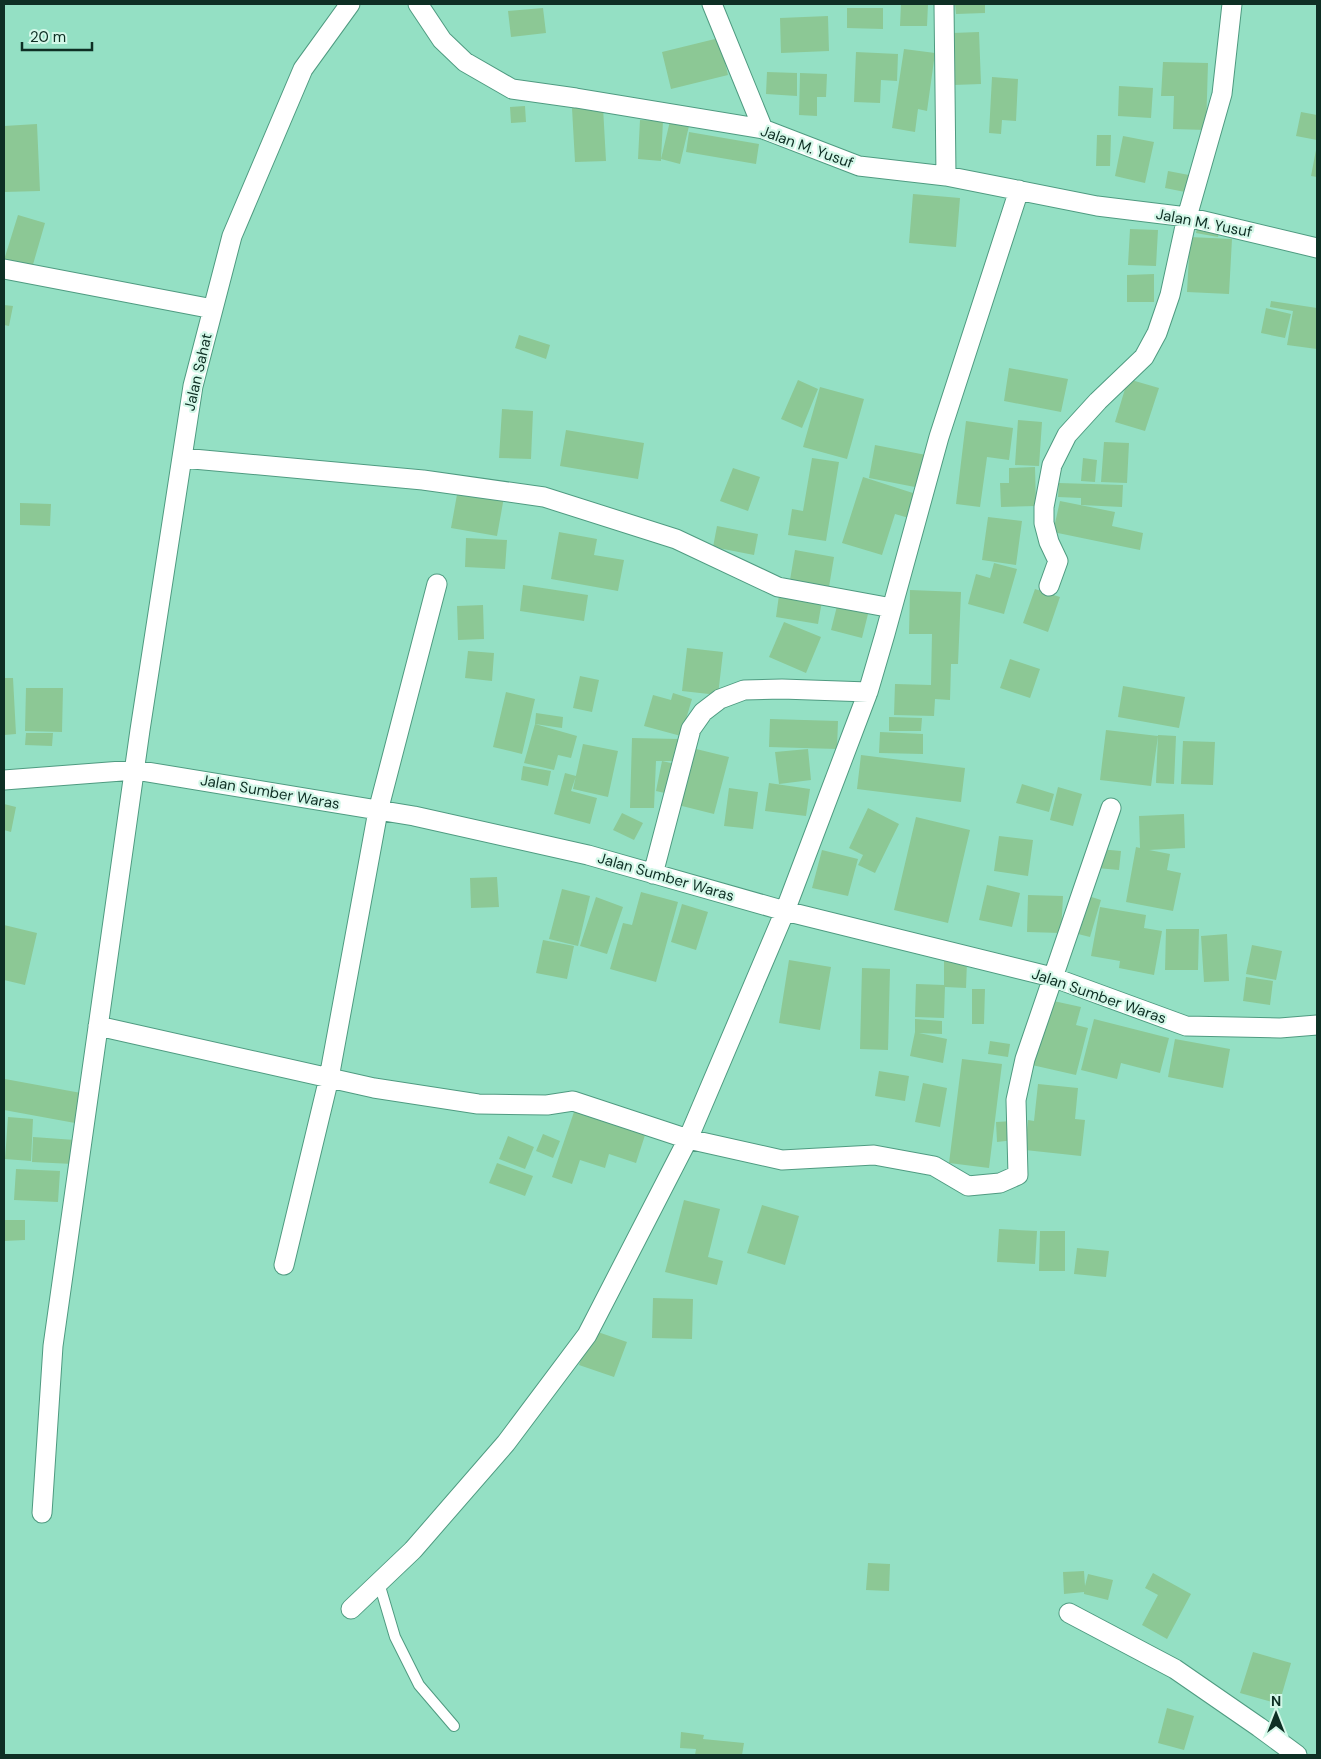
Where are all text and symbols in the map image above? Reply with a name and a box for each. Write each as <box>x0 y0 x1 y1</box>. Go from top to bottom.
scale bar <box>22 20 92 52</box>
text: 20 m <box>30 27 66 47</box>
street label: Jalan M. Yusuf <box>758 121 856 173</box>
street label: Jalan M. Yusuf <box>1154 204 1254 242</box>
street label: Jalan Sahat <box>179 331 217 413</box>
street label: Jalan Sumber Waras <box>199 770 341 814</box>
street label: Jalan Sumber Waras <box>595 848 737 906</box>
street label: Jalan Sumber Waras <box>1029 964 1169 1028</box>
north arrow <box>1251 1689 1301 1739</box>
text: N <box>1271 1692 1281 1710</box>

